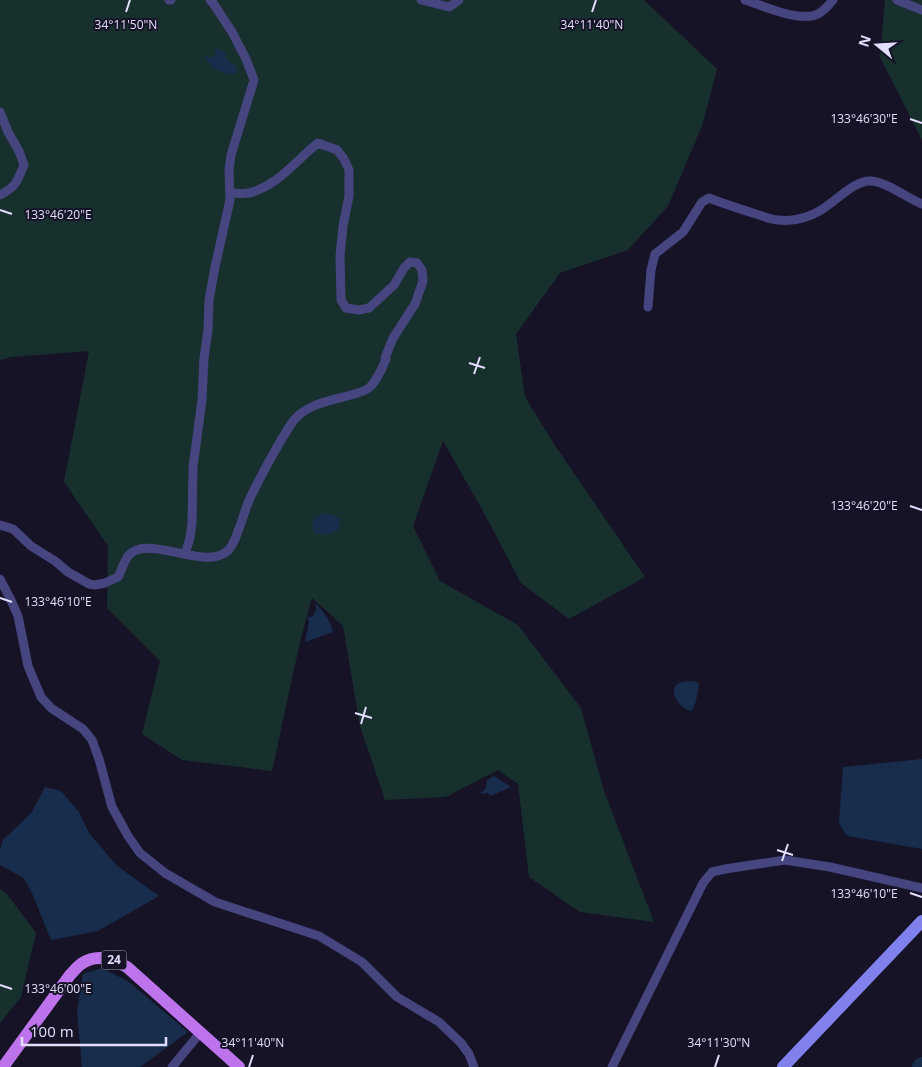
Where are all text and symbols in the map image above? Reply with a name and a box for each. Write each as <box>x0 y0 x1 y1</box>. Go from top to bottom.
text: 34°11'50"N <box>95 16 157 33</box>
text: 34°11'40"N <box>561 16 623 33</box>
north arrow <box>852 20 902 70</box>
text: N <box>853 32 875 49</box>
text: 133°46'30"E <box>830 110 898 127</box>
text: 133°46'20"E <box>24 206 92 223</box>
text: 133°46'20"E <box>830 497 898 514</box>
text: 133°46'10"E <box>24 593 92 610</box>
text: 133°46'10"E <box>830 885 898 902</box>
road number: 24 <box>102 950 126 970</box>
text: 133°46'00"E <box>24 980 92 997</box>
scale bar <box>22 1014 166 1046</box>
text: 100 m <box>30 1021 74 1041</box>
text: 34°11'40"N <box>222 1034 284 1051</box>
text: 34°11'30"N <box>688 1034 750 1051</box>

